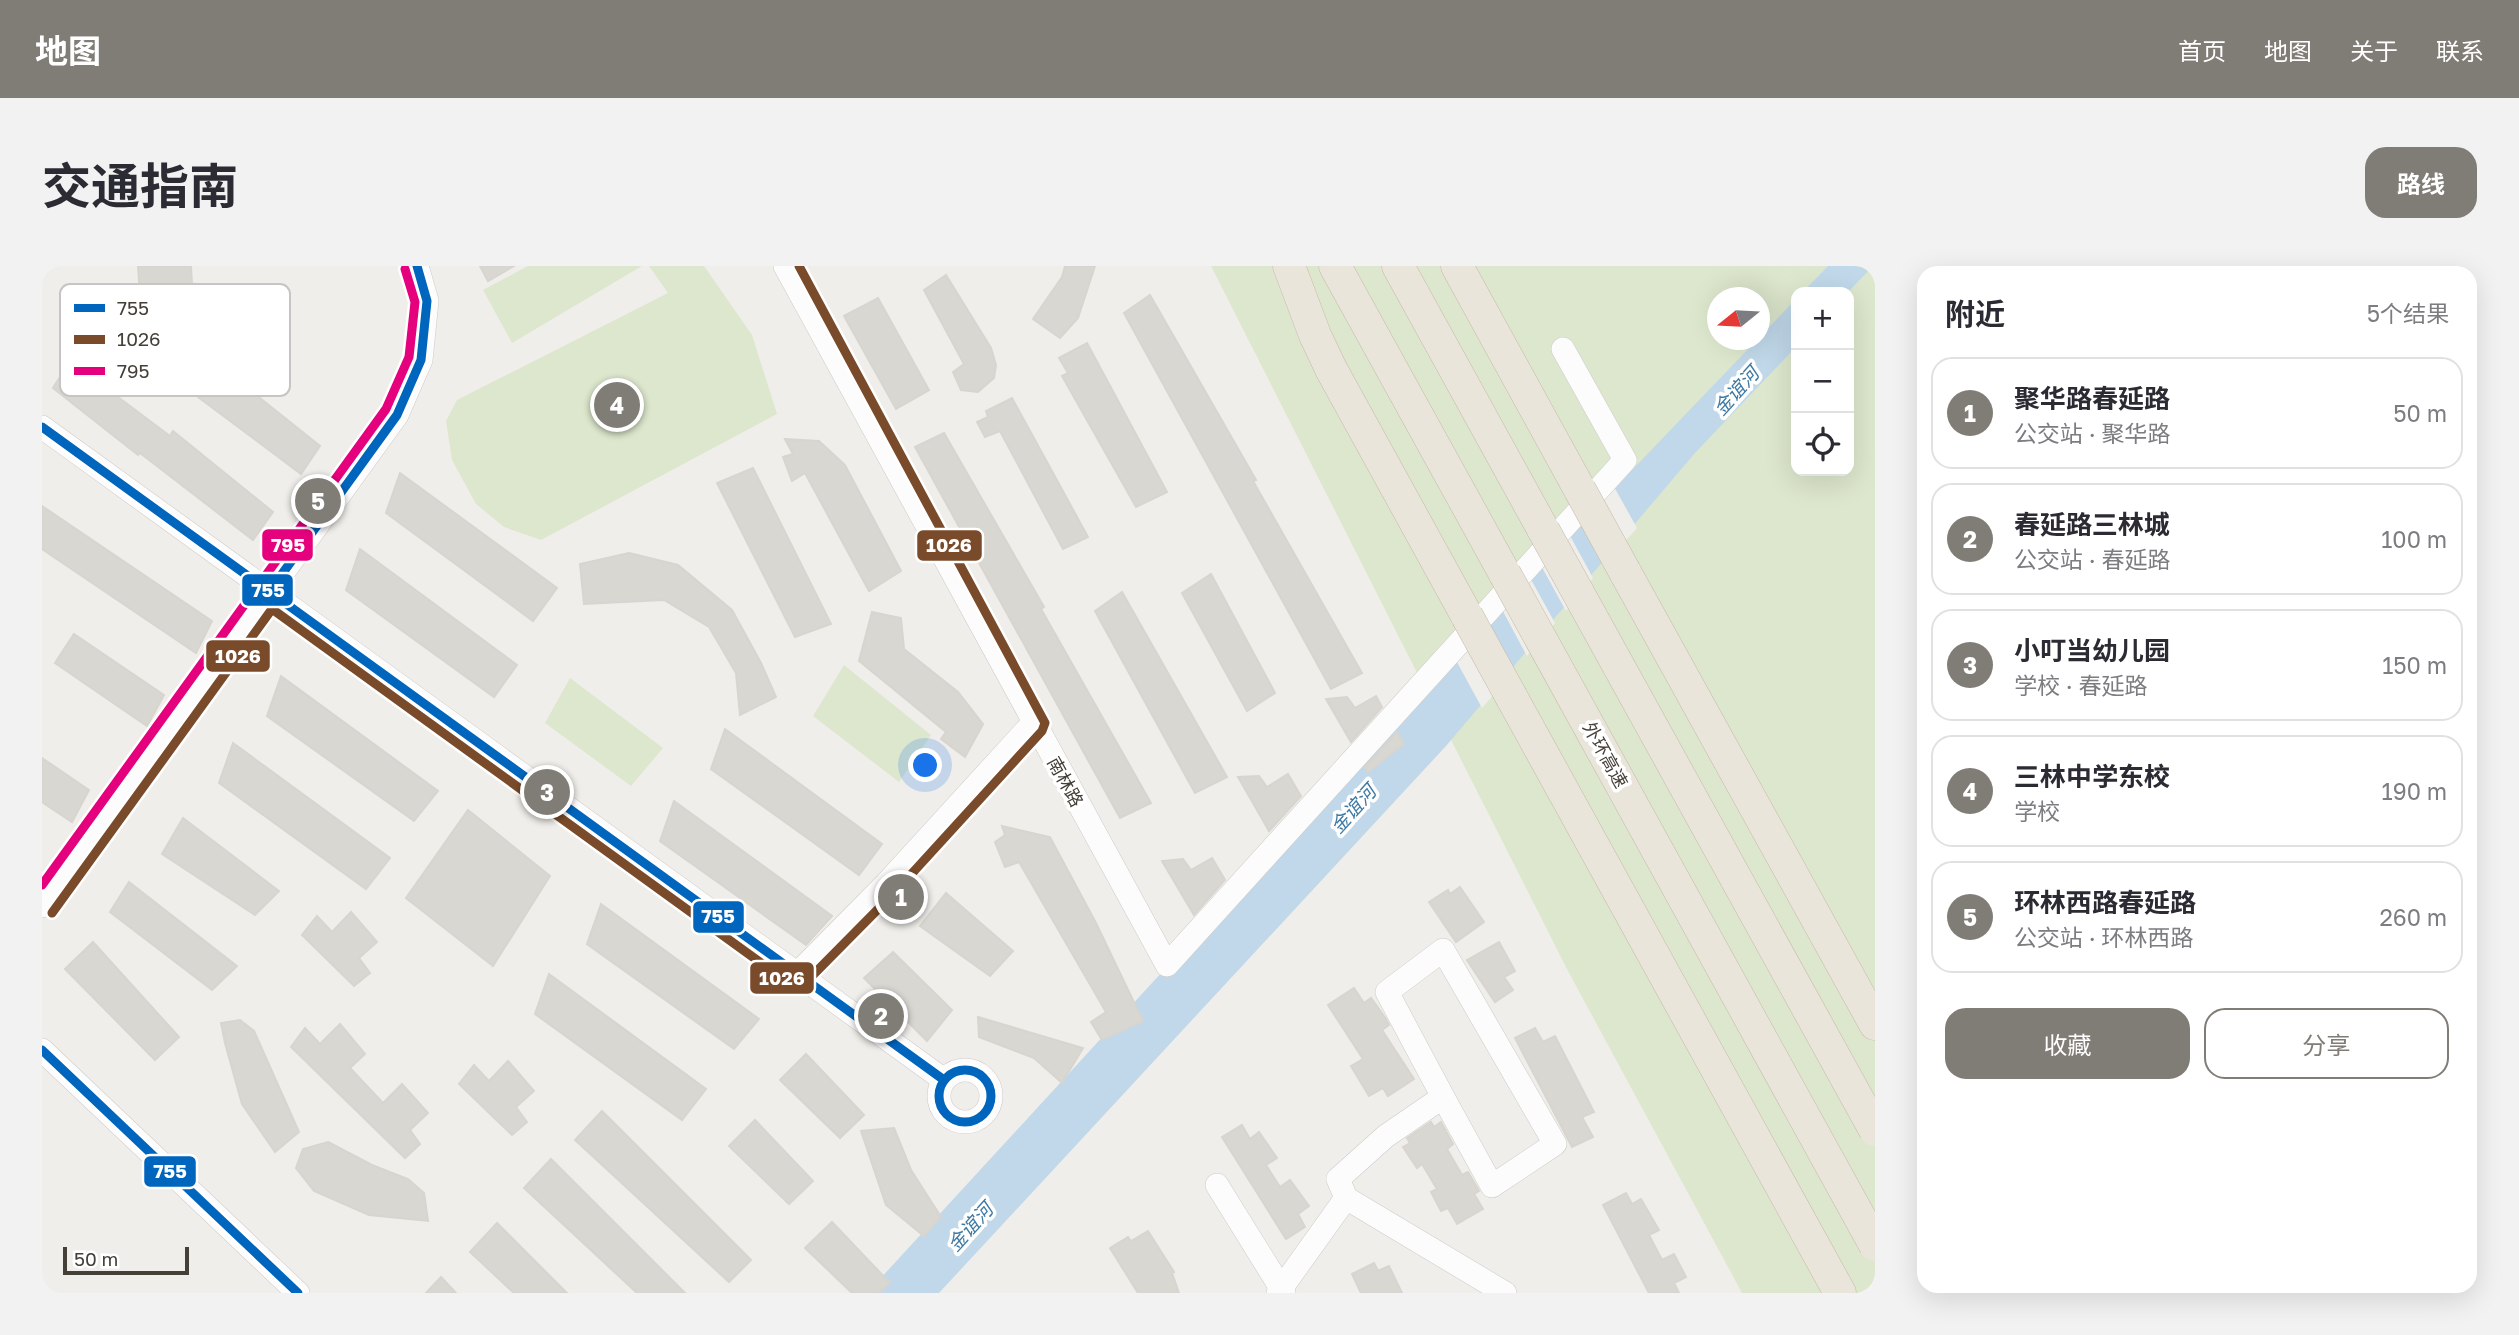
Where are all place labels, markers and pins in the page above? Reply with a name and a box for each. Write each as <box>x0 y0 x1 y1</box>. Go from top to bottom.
pin: 4 <box>594 379 640 431</box>
pin: 5 <box>295 475 341 527</box>
pin: 3 <box>524 766 570 818</box>
pin: 1 <box>878 871 924 923</box>
pin: 2 <box>858 990 904 1042</box>

